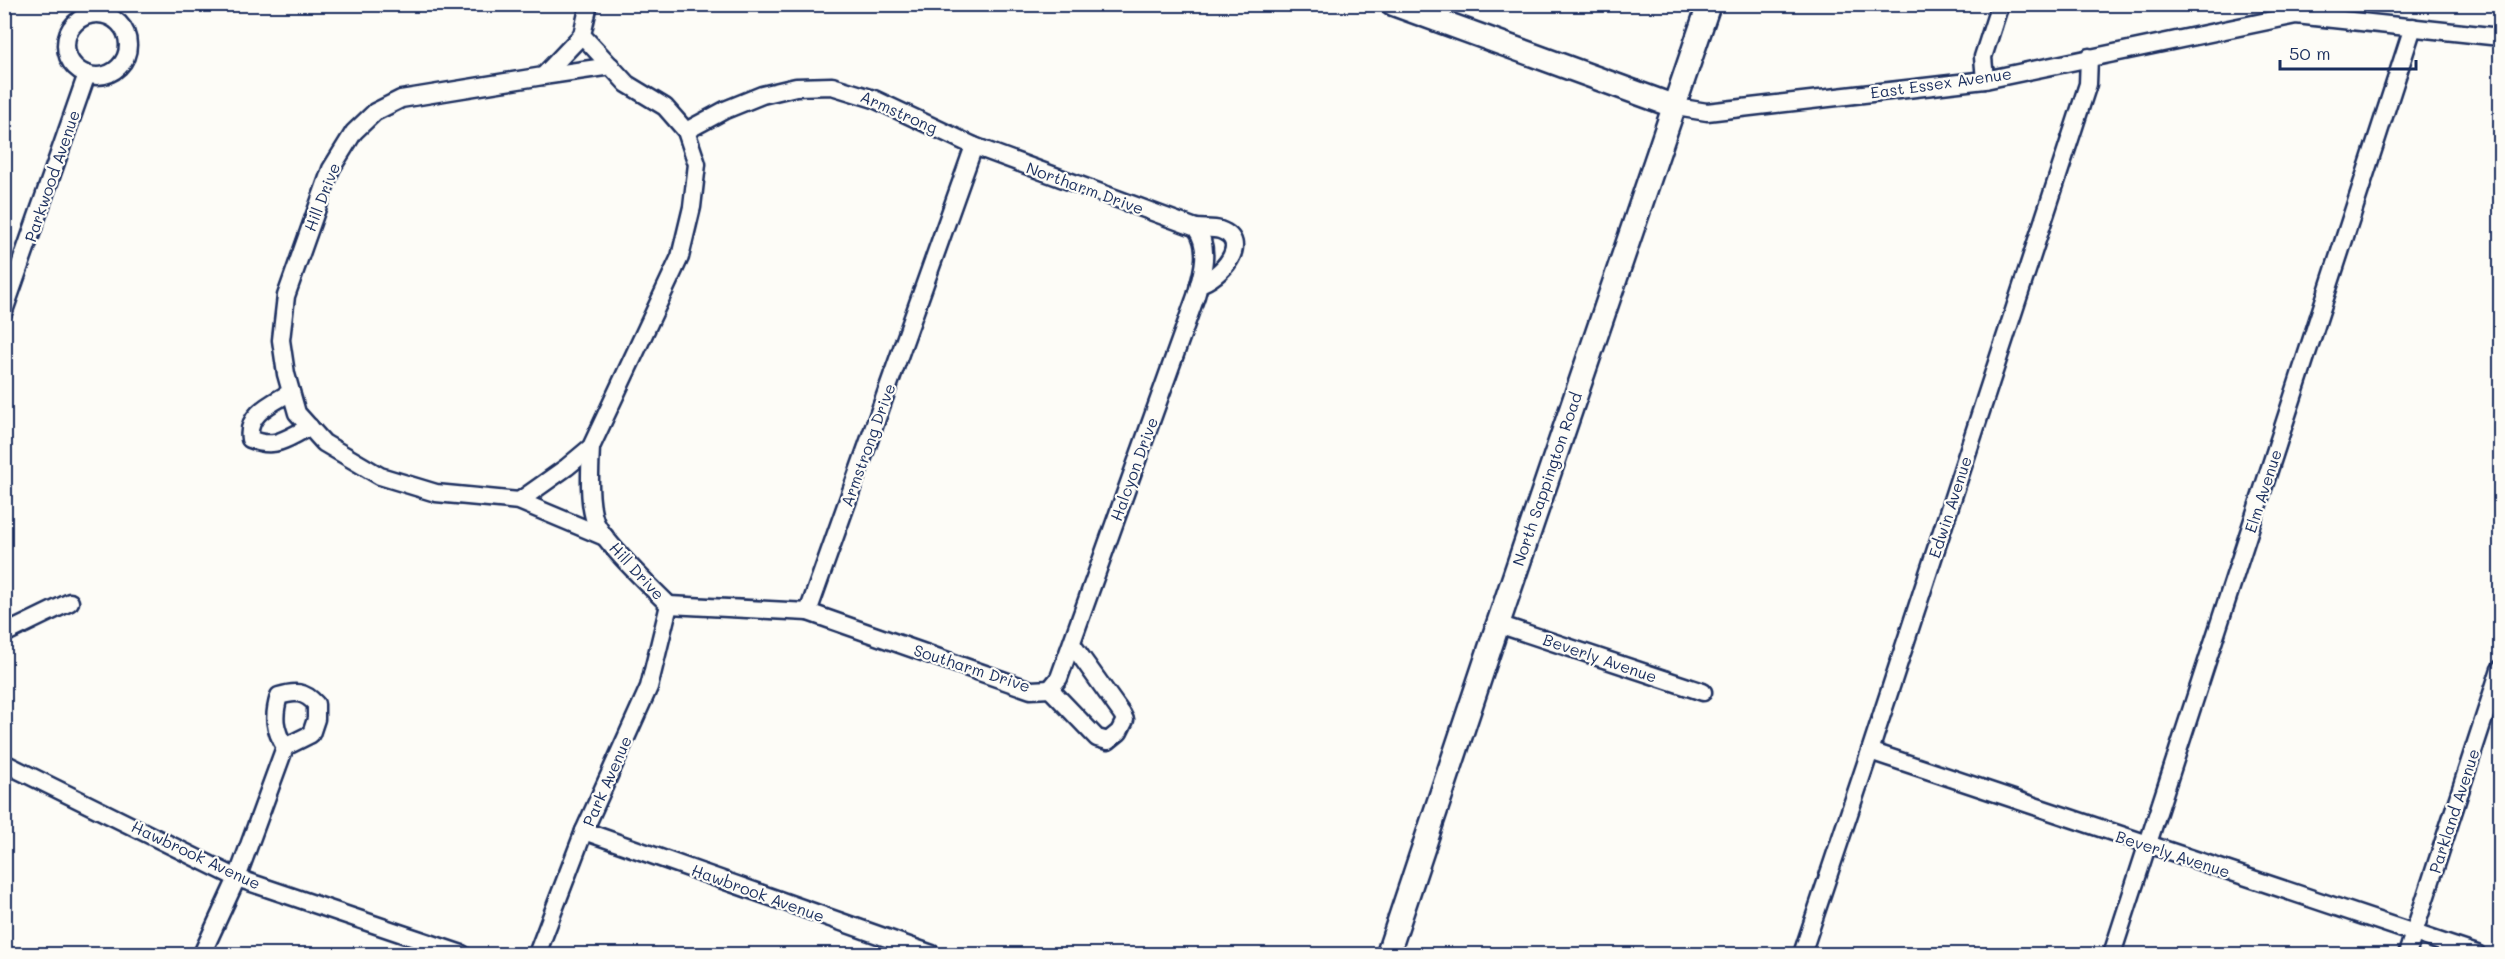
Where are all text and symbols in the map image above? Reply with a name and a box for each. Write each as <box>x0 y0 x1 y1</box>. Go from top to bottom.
scale bar <box>2280 33 2416 71</box>
text: 50 m <box>2289 41 2331 65</box>
street label: East Essex Avenue <box>1869 62 2013 103</box>
street label: Armstrong <box>857 85 941 138</box>
street label: Parkwood Avenue <box>19 107 84 245</box>
street label: Northarm Drive <box>1024 157 1147 219</box>
street label: Hill Drive <box>299 160 344 234</box>
street label: Armstrong Drive <box>835 380 900 509</box>
street label: North Sappington Road <box>1507 389 1586 569</box>
street label: Halcyon Drive <box>1105 414 1162 524</box>
street label: Elm Avenue <box>2239 447 2286 535</box>
street label: Edwin Avenue <box>1923 453 1976 560</box>
street label: Hill Drive <box>605 537 670 604</box>
street label: Beverly Avenue <box>1540 628 1660 687</box>
street label: Southarm Drive <box>911 639 1033 696</box>
street label: Park Avenue <box>577 732 636 829</box>
street label: Parkland Avenue <box>2423 746 2484 876</box>
street label: Hawbrook Avenue <box>128 815 264 894</box>
street label: Beverly Avenue <box>2113 825 2233 882</box>
street label: Hawbrook Avenue <box>689 859 828 926</box>

